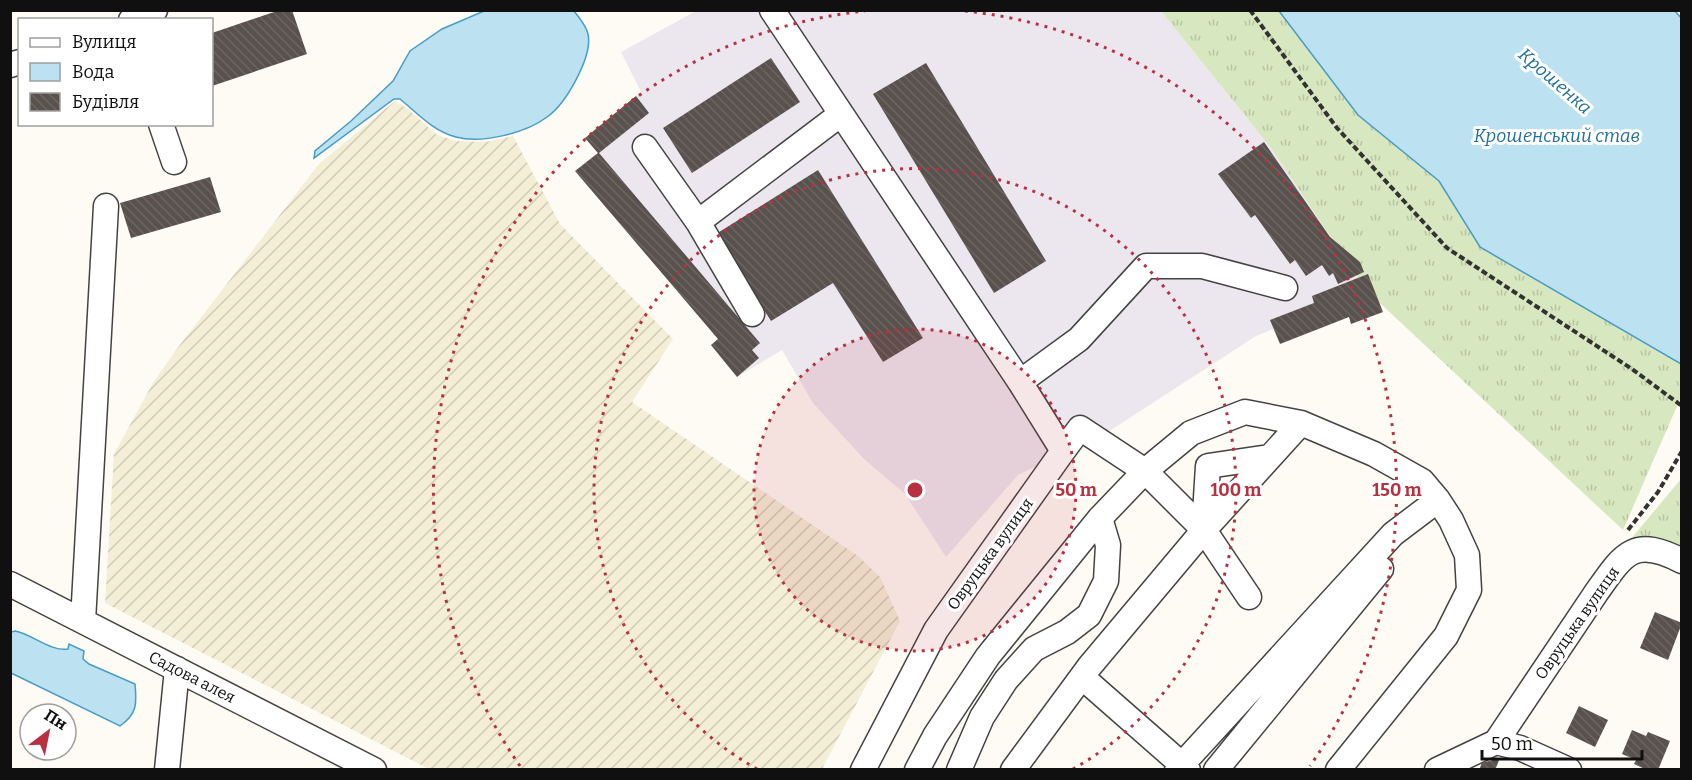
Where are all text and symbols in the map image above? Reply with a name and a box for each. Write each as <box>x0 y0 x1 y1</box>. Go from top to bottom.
legend <box>18 18 213 126</box>
text: Вулиця <box>72 31 136 53</box>
water label: Крошенка <box>1514 43 1596 119</box>
text: Вода <box>72 61 114 83</box>
text: Будівля <box>72 91 139 113</box>
water label: Крошенський став <box>1474 125 1640 147</box>
text: 50 m <box>1055 479 1097 501</box>
text: 100 m <box>1210 479 1262 501</box>
text: 150 m <box>1372 479 1422 501</box>
centre of rings <box>905 480 925 500</box>
street label: Овруцька вулиця <box>943 494 1037 614</box>
street label: Овруцька вулиця <box>1531 563 1623 683</box>
street label: Садова алея <box>146 647 238 707</box>
north arrow <box>18 702 78 762</box>
text: Пн <box>41 706 71 734</box>
scale bar <box>1482 723 1642 761</box>
text: 50 m <box>1491 733 1533 755</box>

